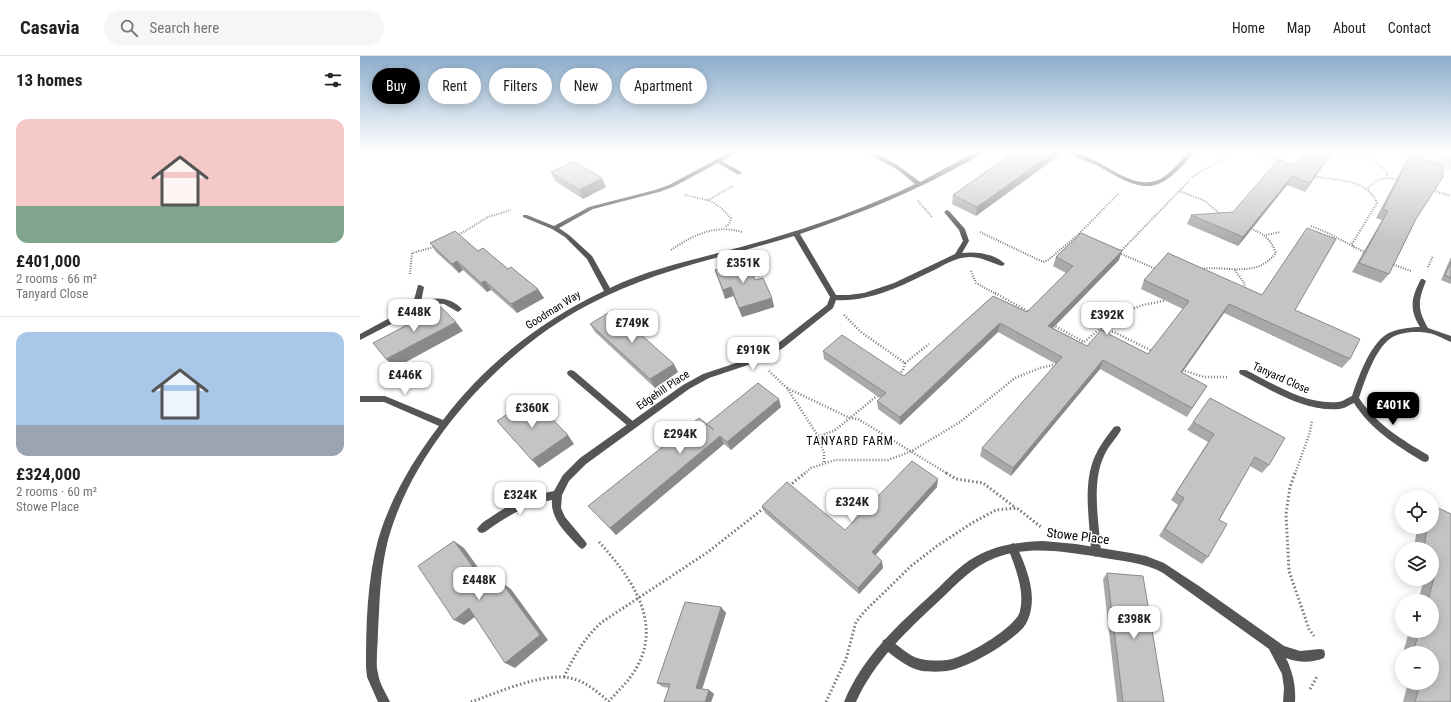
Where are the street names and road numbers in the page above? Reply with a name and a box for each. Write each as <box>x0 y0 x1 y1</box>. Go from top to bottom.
street label: Goodman Way <box>523 288 583 332</box>
street label: Tanyard Close <box>1250 360 1312 396</box>
street label: Edgehill Place <box>634 368 692 412</box>
street label: Stowe Place <box>1046 525 1110 547</box>

